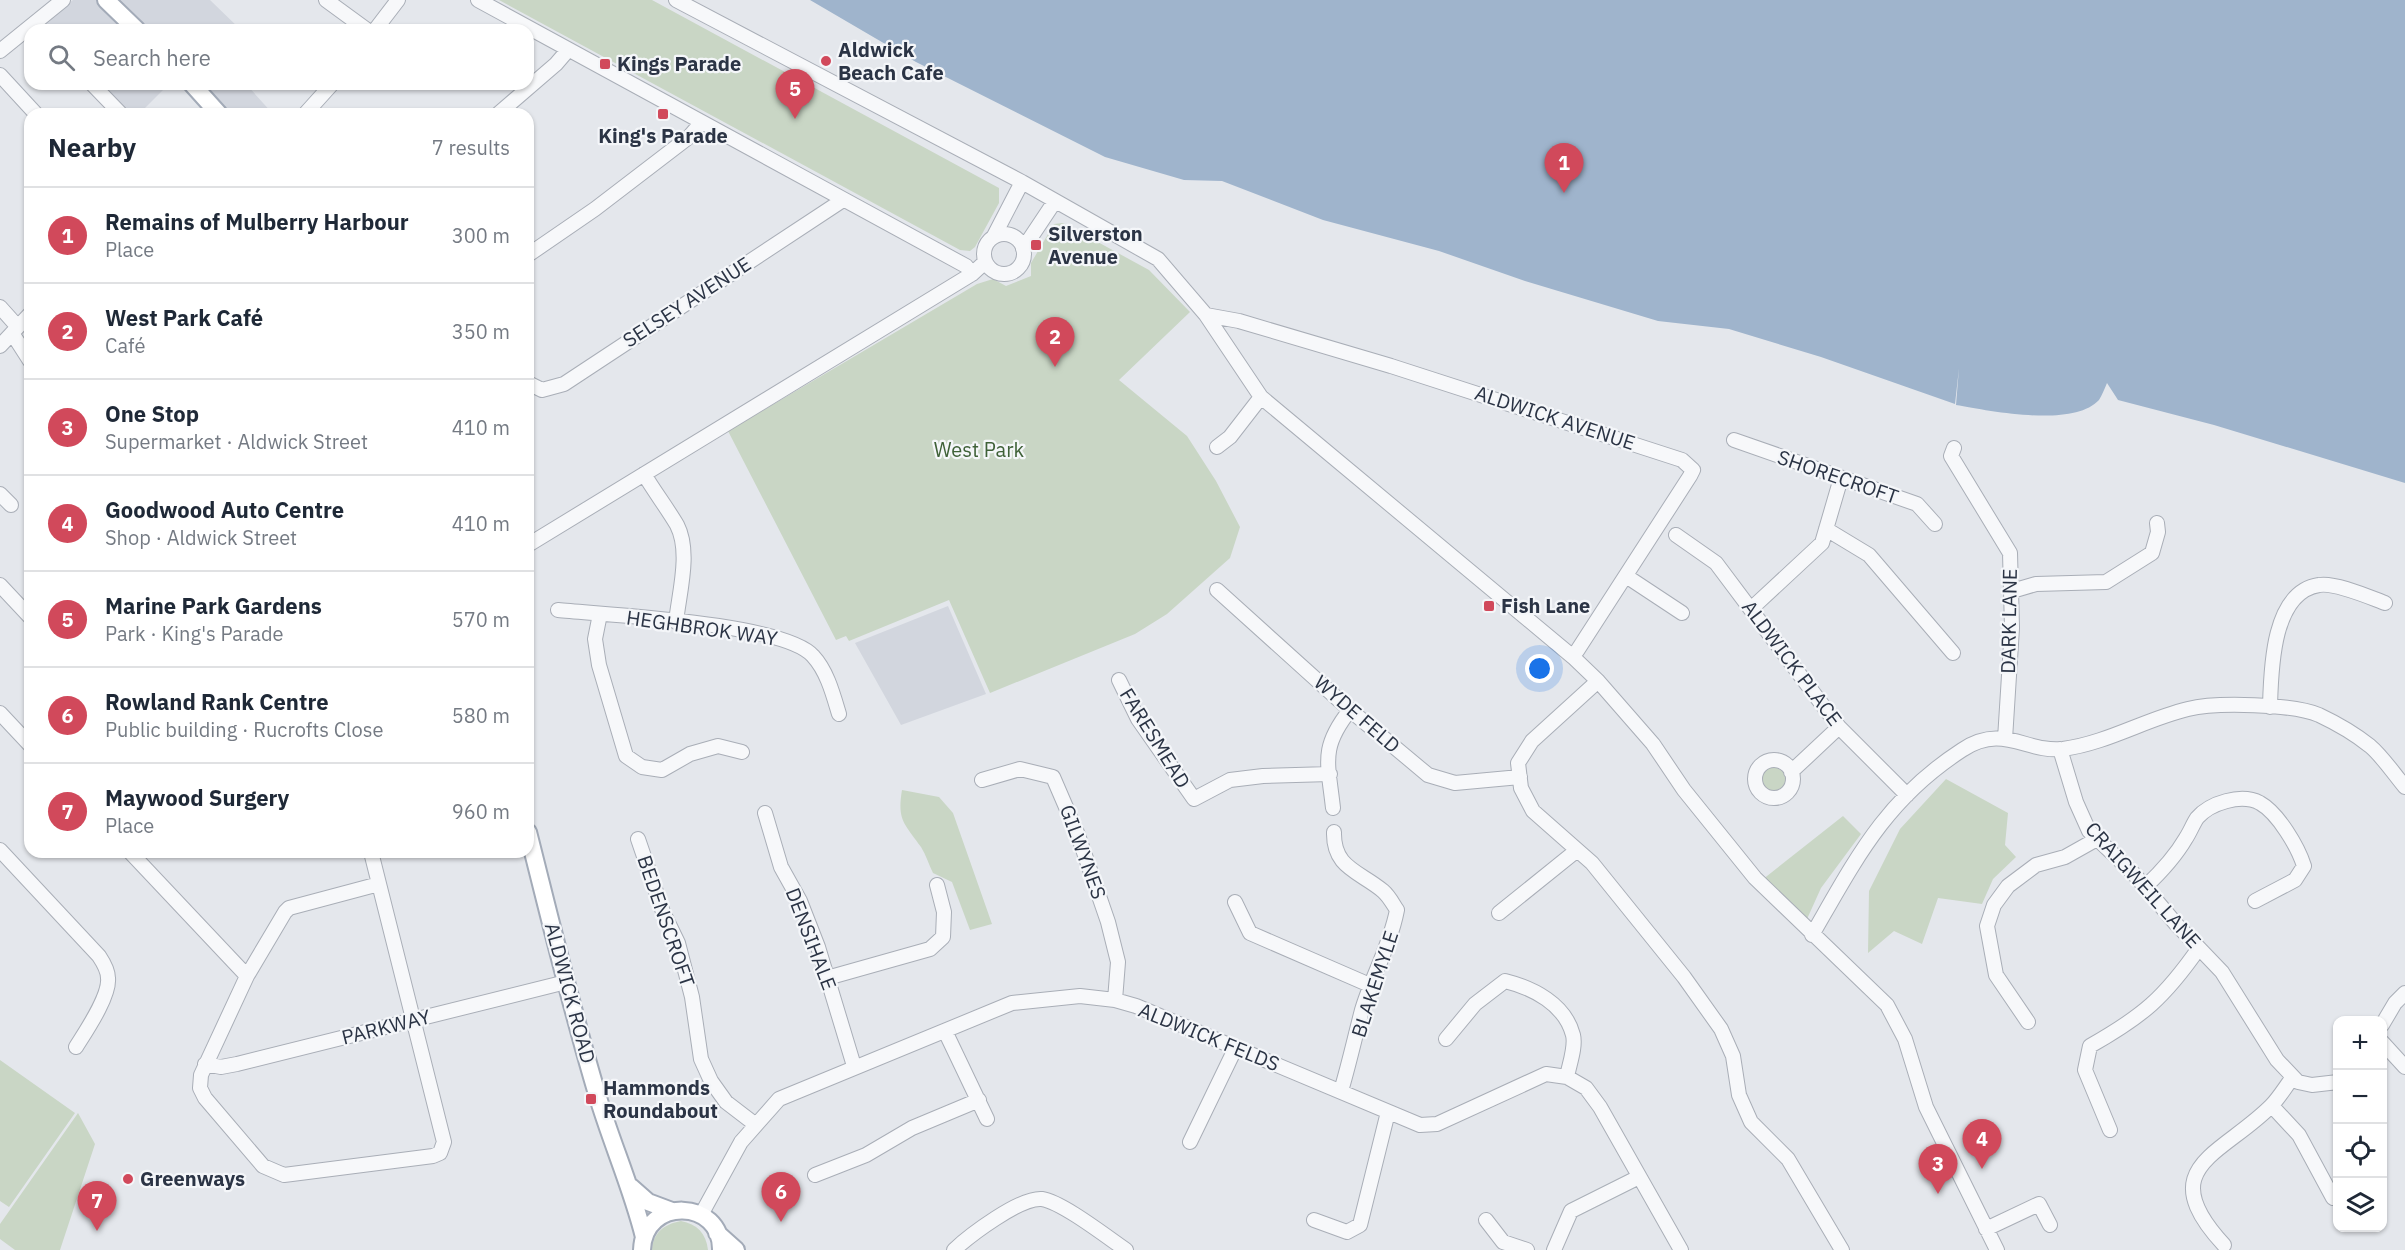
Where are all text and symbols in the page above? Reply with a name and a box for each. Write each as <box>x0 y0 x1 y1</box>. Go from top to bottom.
search box <box>24 24 534 90</box>
place label: Aldwick Beach Cafe <box>838 36 944 86</box>
icon: search <box>45 41 78 74</box>
text: Search here <box>93 43 211 72</box>
place label: Kings Parade <box>617 50 741 77</box>
marker: Aldwick Beach Cafe <box>819 54 833 68</box>
marker: Kings Parade <box>598 57 612 71</box>
pin: 5 <box>776 70 814 119</box>
marker: King's Parade <box>656 107 670 121</box>
place label: King's Parade <box>598 122 728 149</box>
text: Nearby <box>48 130 136 164</box>
text: 7 results <box>432 134 510 161</box>
pin: 1 <box>1544 144 1584 193</box>
text: Remains of Mulberry Harbour <box>105 207 409 236</box>
place label: Silverston Avenue <box>1048 220 1143 270</box>
text: 1 <box>62 222 74 249</box>
text: 300 m <box>452 222 510 249</box>
text: Place <box>105 236 154 263</box>
marker: Silverston Avenue <box>1029 238 1043 252</box>
street label: SELSEY AVENUE <box>617 250 756 353</box>
text: West Park Café <box>105 303 263 332</box>
text: 2 <box>62 318 74 345</box>
text: 350 m <box>452 318 510 345</box>
pin: 2 <box>1036 318 1074 367</box>
text: Café <box>105 332 145 359</box>
street label: ALDWICK AVENUE <box>1472 379 1639 456</box>
text: One Stop <box>105 399 199 428</box>
text: 3 <box>62 414 74 441</box>
text: 410 m <box>452 414 510 441</box>
text: Supermarket · Aldwick Street <box>105 428 368 455</box>
park label: West Park <box>934 436 1025 463</box>
street label: SHORECROFT <box>1774 443 1902 510</box>
text: Goodwood Auto Centre <box>105 495 344 524</box>
text: 4 <box>62 510 74 537</box>
text: 410 m <box>452 510 510 537</box>
text: Shop · Aldwick Street <box>105 524 297 551</box>
street label: DARK LANE <box>1994 568 2023 674</box>
text: Marine Park Gardens <box>105 591 322 620</box>
place label: Fish Lane <box>1501 592 1590 619</box>
street label: ALDWICK PLACE <box>1736 594 1849 731</box>
marker: Fish Lane <box>1482 599 1496 613</box>
street label: HEGHBROK WAY <box>625 604 780 651</box>
text: 5 <box>62 606 74 633</box>
text: 570 m <box>452 606 510 633</box>
text: Park · King's Parade <box>105 620 284 647</box>
your location <box>1525 654 1554 683</box>
street label: WYDE FELD <box>1309 669 1406 759</box>
street label: FARESMEAD <box>1114 683 1197 793</box>
text: Rowland Rank Centre <box>105 687 329 716</box>
text: 6 <box>62 702 74 729</box>
text: 580 m <box>452 702 510 729</box>
text: Public building · Rucrofts Close <box>105 716 383 743</box>
text: Maywood Surgery <box>105 783 289 812</box>
text: 7 <box>62 798 74 825</box>
text: 960 m <box>452 798 510 825</box>
street label: GILWYNES <box>1054 801 1113 903</box>
text: Place <box>105 812 154 839</box>
street label: CRAIGWEIL LANE <box>2079 816 2207 954</box>
street label: BEDENSCROFT <box>631 851 702 990</box>
street label: DENSIHALE <box>780 884 843 994</box>
street label: ALDWICK ROAD <box>539 920 602 1066</box>
street label: BLAKEMYLE <box>1345 927 1404 1041</box>
street label: ALDWICK FELDS <box>1135 996 1284 1077</box>
street label: PARKWAY <box>339 1002 433 1051</box>
map controls <box>2333 1016 2387 1232</box>
button: + <box>2333 1016 2387 1070</box>
button: − <box>2333 1070 2387 1124</box>
place label: Hammonds Roundabout <box>603 1074 718 1124</box>
marker: Hammonds Roundabout <box>584 1092 598 1106</box>
pin: 4 <box>1962 1120 2002 1169</box>
button: locate <box>2333 1124 2387 1178</box>
pin: 3 <box>1918 1144 1958 1194</box>
place label: Greenways <box>140 1165 245 1192</box>
marker: Greenways <box>121 1172 135 1186</box>
pin: 6 <box>762 1172 800 1222</box>
button: layers <box>2333 1178 2387 1232</box>
pin: 7 <box>78 1182 116 1231</box>

